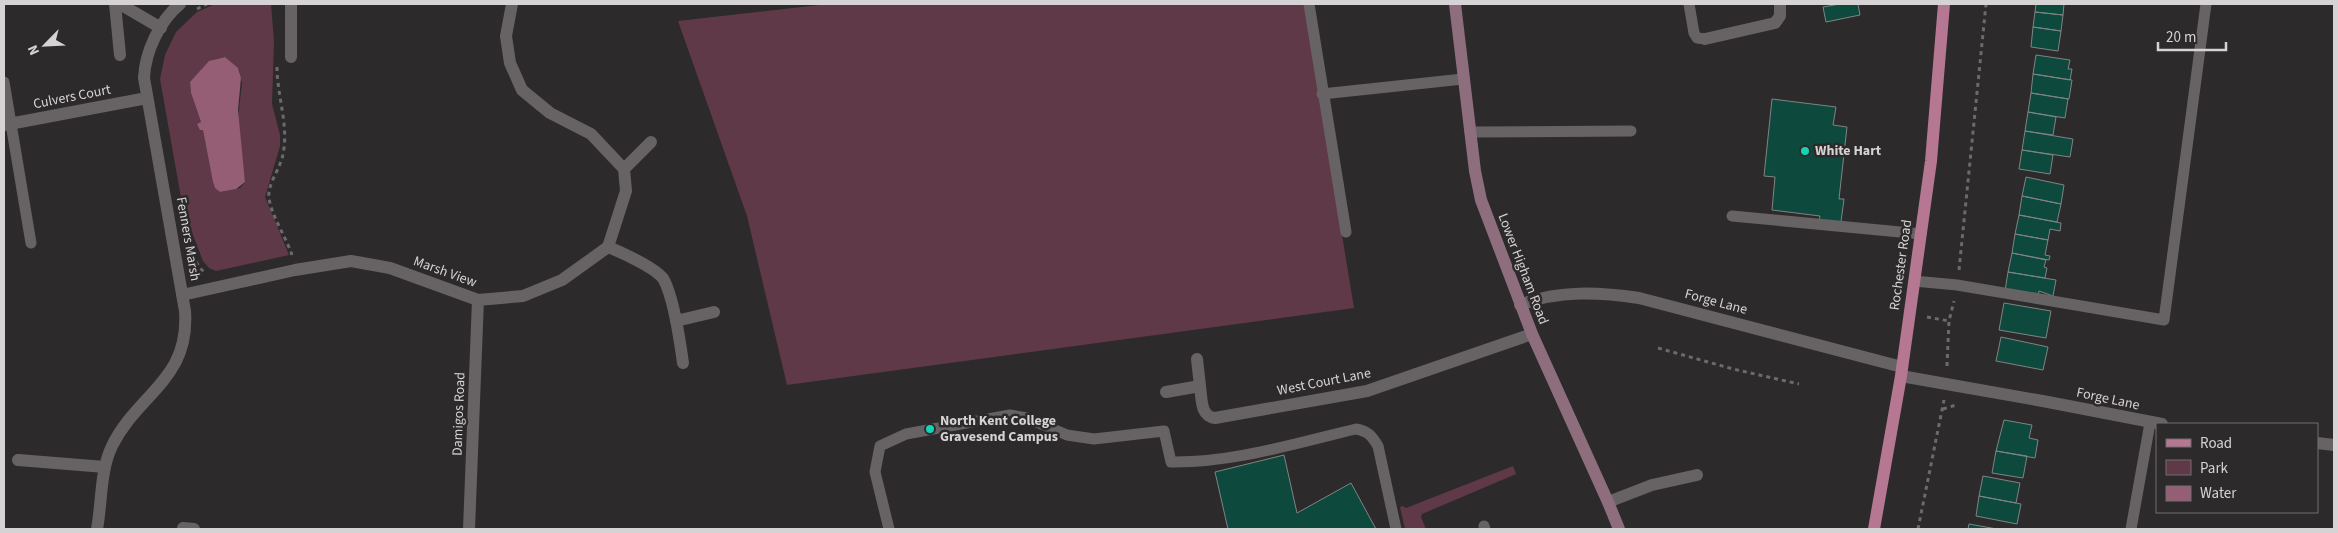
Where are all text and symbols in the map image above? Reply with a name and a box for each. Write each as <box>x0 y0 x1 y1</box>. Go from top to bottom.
north arrow <box>20 20 70 70</box>
scale bar <box>2158 20 2226 52</box>
text: 20 m <box>2166 27 2196 48</box>
text: N <box>23 42 45 58</box>
street label: Culvers Court <box>31 80 113 114</box>
place label: White Hart <box>1815 141 1882 161</box>
marker: White Hart <box>1799 145 1811 157</box>
street label: Fenners Marsh <box>171 195 205 283</box>
street label: Lower Higham Road <box>1493 211 1553 327</box>
street label: Rochester Road <box>1885 218 1917 312</box>
street label: Marsh View <box>411 251 479 293</box>
street label: Forge Lane <box>1682 284 1750 320</box>
street label: West Court Lane <box>1275 363 1373 401</box>
street label: Damigos Road <box>448 372 470 456</box>
street label: Forge Lane <box>2075 383 2141 415</box>
place label: North Kent College Gravesend Campus <box>940 411 1058 447</box>
marker: North Kent College Gravesend Campus <box>924 423 936 435</box>
legend <box>2156 423 2318 513</box>
text: Road <box>2200 433 2232 454</box>
text: Park <box>2200 458 2229 479</box>
text: Water <box>2200 483 2237 504</box>

